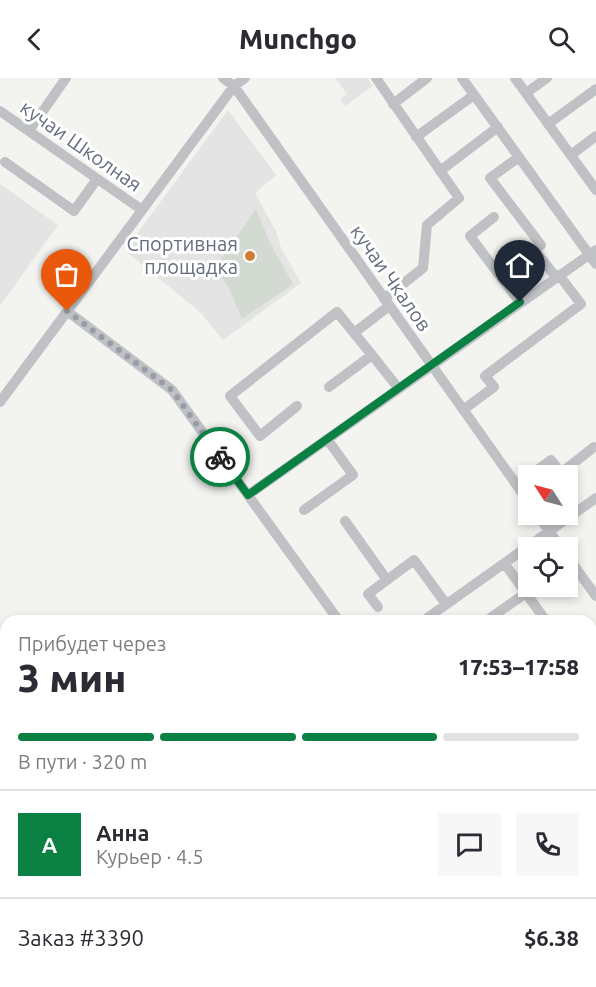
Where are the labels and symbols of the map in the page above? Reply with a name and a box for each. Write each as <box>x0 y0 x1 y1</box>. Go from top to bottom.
street label: кучаи Школная <box>16 95 146 196</box>
street label: кучаи Чкалов <box>346 220 437 335</box>
place label: Спортивная площадка <box>126 232 238 278</box>
pin <box>494 240 545 302</box>
pin <box>41 249 92 311</box>
marker: Спортивная площадка <box>243 249 257 263</box>
courier <box>190 427 250 487</box>
north arrow <box>518 465 578 525</box>

